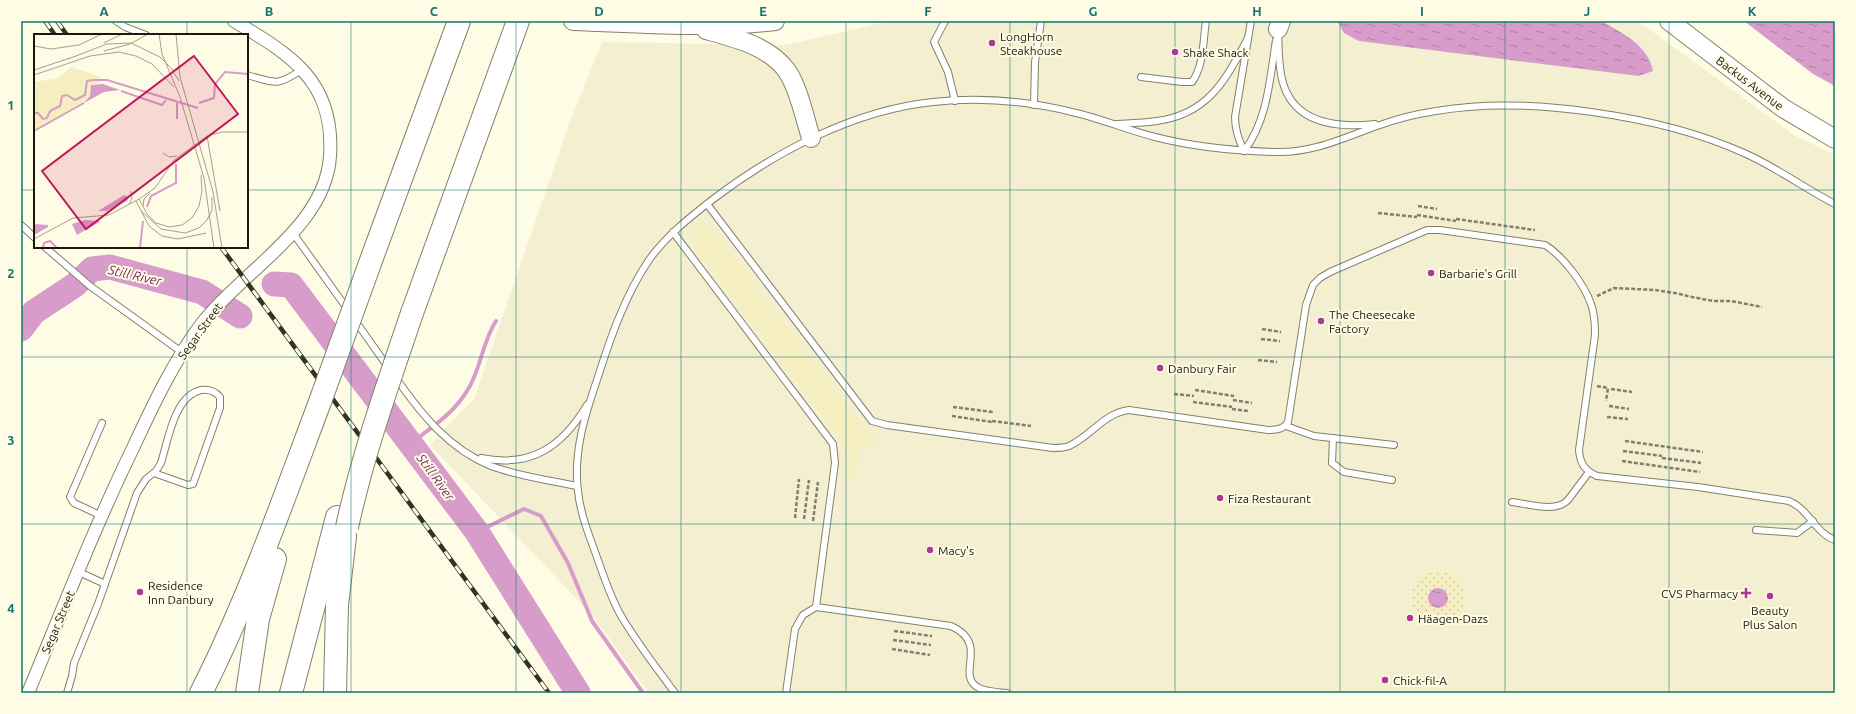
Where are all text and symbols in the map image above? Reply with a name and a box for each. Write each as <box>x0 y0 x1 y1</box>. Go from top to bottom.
text: A <box>99 4 109 18</box>
text: B <box>265 4 274 18</box>
text: C <box>430 4 439 18</box>
text: D <box>594 4 604 18</box>
text: E <box>759 4 767 18</box>
text: F <box>924 4 932 18</box>
text: G <box>1089 4 1098 18</box>
text: H <box>1252 4 1262 18</box>
text: I <box>1420 4 1424 18</box>
text: J <box>1584 4 1590 18</box>
text: K <box>1748 4 1757 18</box>
place label: LongHorn Steakhouse <box>1000 30 1062 57</box>
inset map <box>34 34 248 248</box>
marker: LongHorn Steakhouse <box>987 38 997 48</box>
place label: Shake Shack <box>1183 46 1249 59</box>
marker: Shake Shack <box>1170 47 1180 57</box>
street label: Backus Avenue <box>1714 54 1786 112</box>
text: 1 <box>7 98 15 112</box>
water label: Still River <box>106 262 164 288</box>
text: 2 <box>7 266 15 280</box>
place label: Barbarie's Grill <box>1439 267 1517 280</box>
marker: Barbarie's Grill <box>1426 268 1436 278</box>
street label: Segar Street <box>175 300 225 362</box>
place label: The Cheesecake Factory <box>1329 308 1415 335</box>
marker: The Cheesecake Factory <box>1316 316 1326 326</box>
place label: Danbury Fair <box>1168 362 1237 375</box>
marker: Danbury Fair <box>1155 363 1165 373</box>
text: 3 <box>7 433 15 447</box>
water label: Still River <box>414 450 458 504</box>
place label: Fiza Restaurant <box>1228 492 1311 505</box>
marker: Fiza Restaurant <box>1215 493 1225 503</box>
place label: Macy's <box>938 544 974 557</box>
marker: Macy's <box>925 545 935 555</box>
place label: Residence Inn Danbury <box>148 579 214 606</box>
marker: Residence Inn Danbury <box>135 587 145 597</box>
place label: CVS Pharmacy <box>1661 587 1738 600</box>
street label: Segar Street <box>39 588 77 655</box>
marker: CVS Pharmacy <box>1741 588 1751 598</box>
marker: Beauty Plus Salon <box>1765 591 1775 601</box>
text: 4 <box>7 601 15 615</box>
place label: Beauty Plus Salon <box>1743 604 1797 631</box>
place label: Häagen-Dazs <box>1418 612 1488 625</box>
marker: Häagen-Dazs <box>1405 613 1415 623</box>
place label: Chick-fil-A <box>1393 674 1447 687</box>
marker: Chick-fil-A <box>1380 675 1390 685</box>

